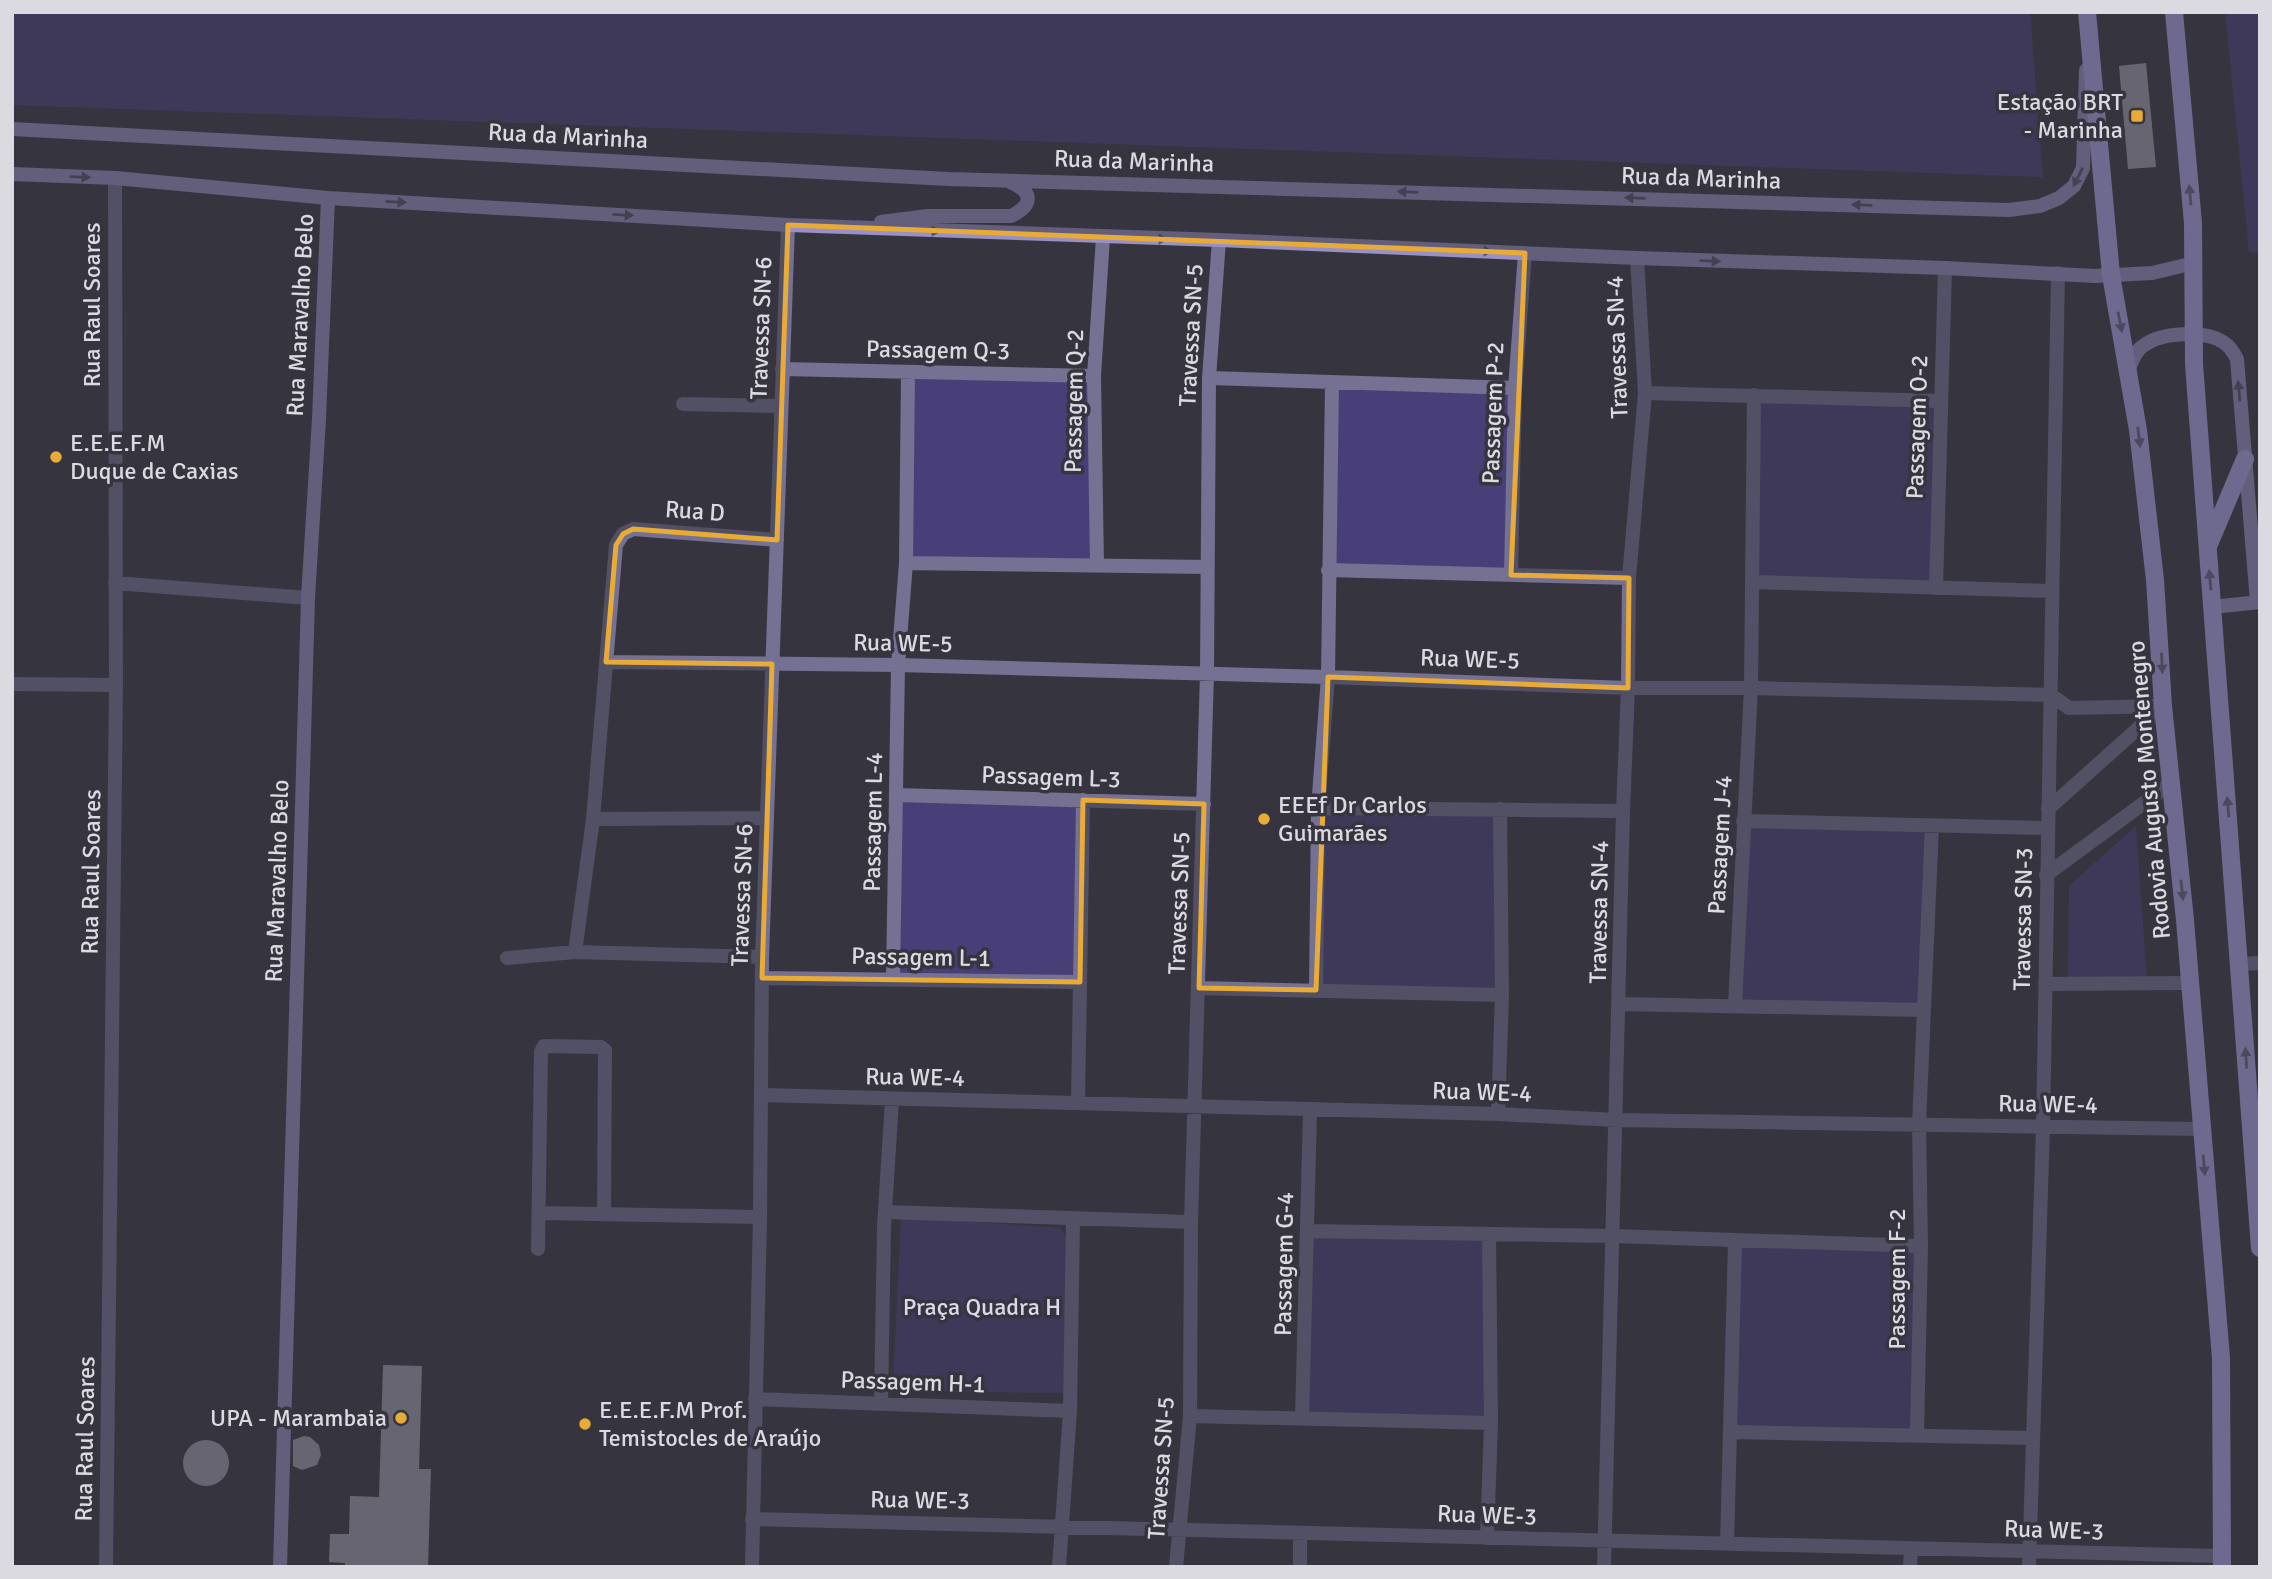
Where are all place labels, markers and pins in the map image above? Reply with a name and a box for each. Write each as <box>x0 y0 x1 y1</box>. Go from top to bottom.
place label: Estação BRT - Marinha <box>1997 87 2123 145</box>
marker: Estação BRT - Marinha <box>2129 108 2145 124</box>
place label: E.E.E.F.M Duque de Caxias <box>70 428 239 486</box>
marker: E.E.E.F.M Duque de Caxias <box>48 449 64 465</box>
place label: EEEf Dr Carlos Guimarães <box>1278 790 1427 848</box>
marker: EEEf Dr Carlos Guimarães <box>1256 811 1272 827</box>
place label: E.E.E.F.M Prof. Temistocles de Araújo <box>599 1395 821 1453</box>
place label: UPA - Marambaia <box>210 1403 387 1433</box>
marker: UPA - Marambaia <box>393 1410 409 1426</box>
marker: E.E.E.F.M Prof. Temistocles de Araújo <box>577 1416 593 1432</box>

